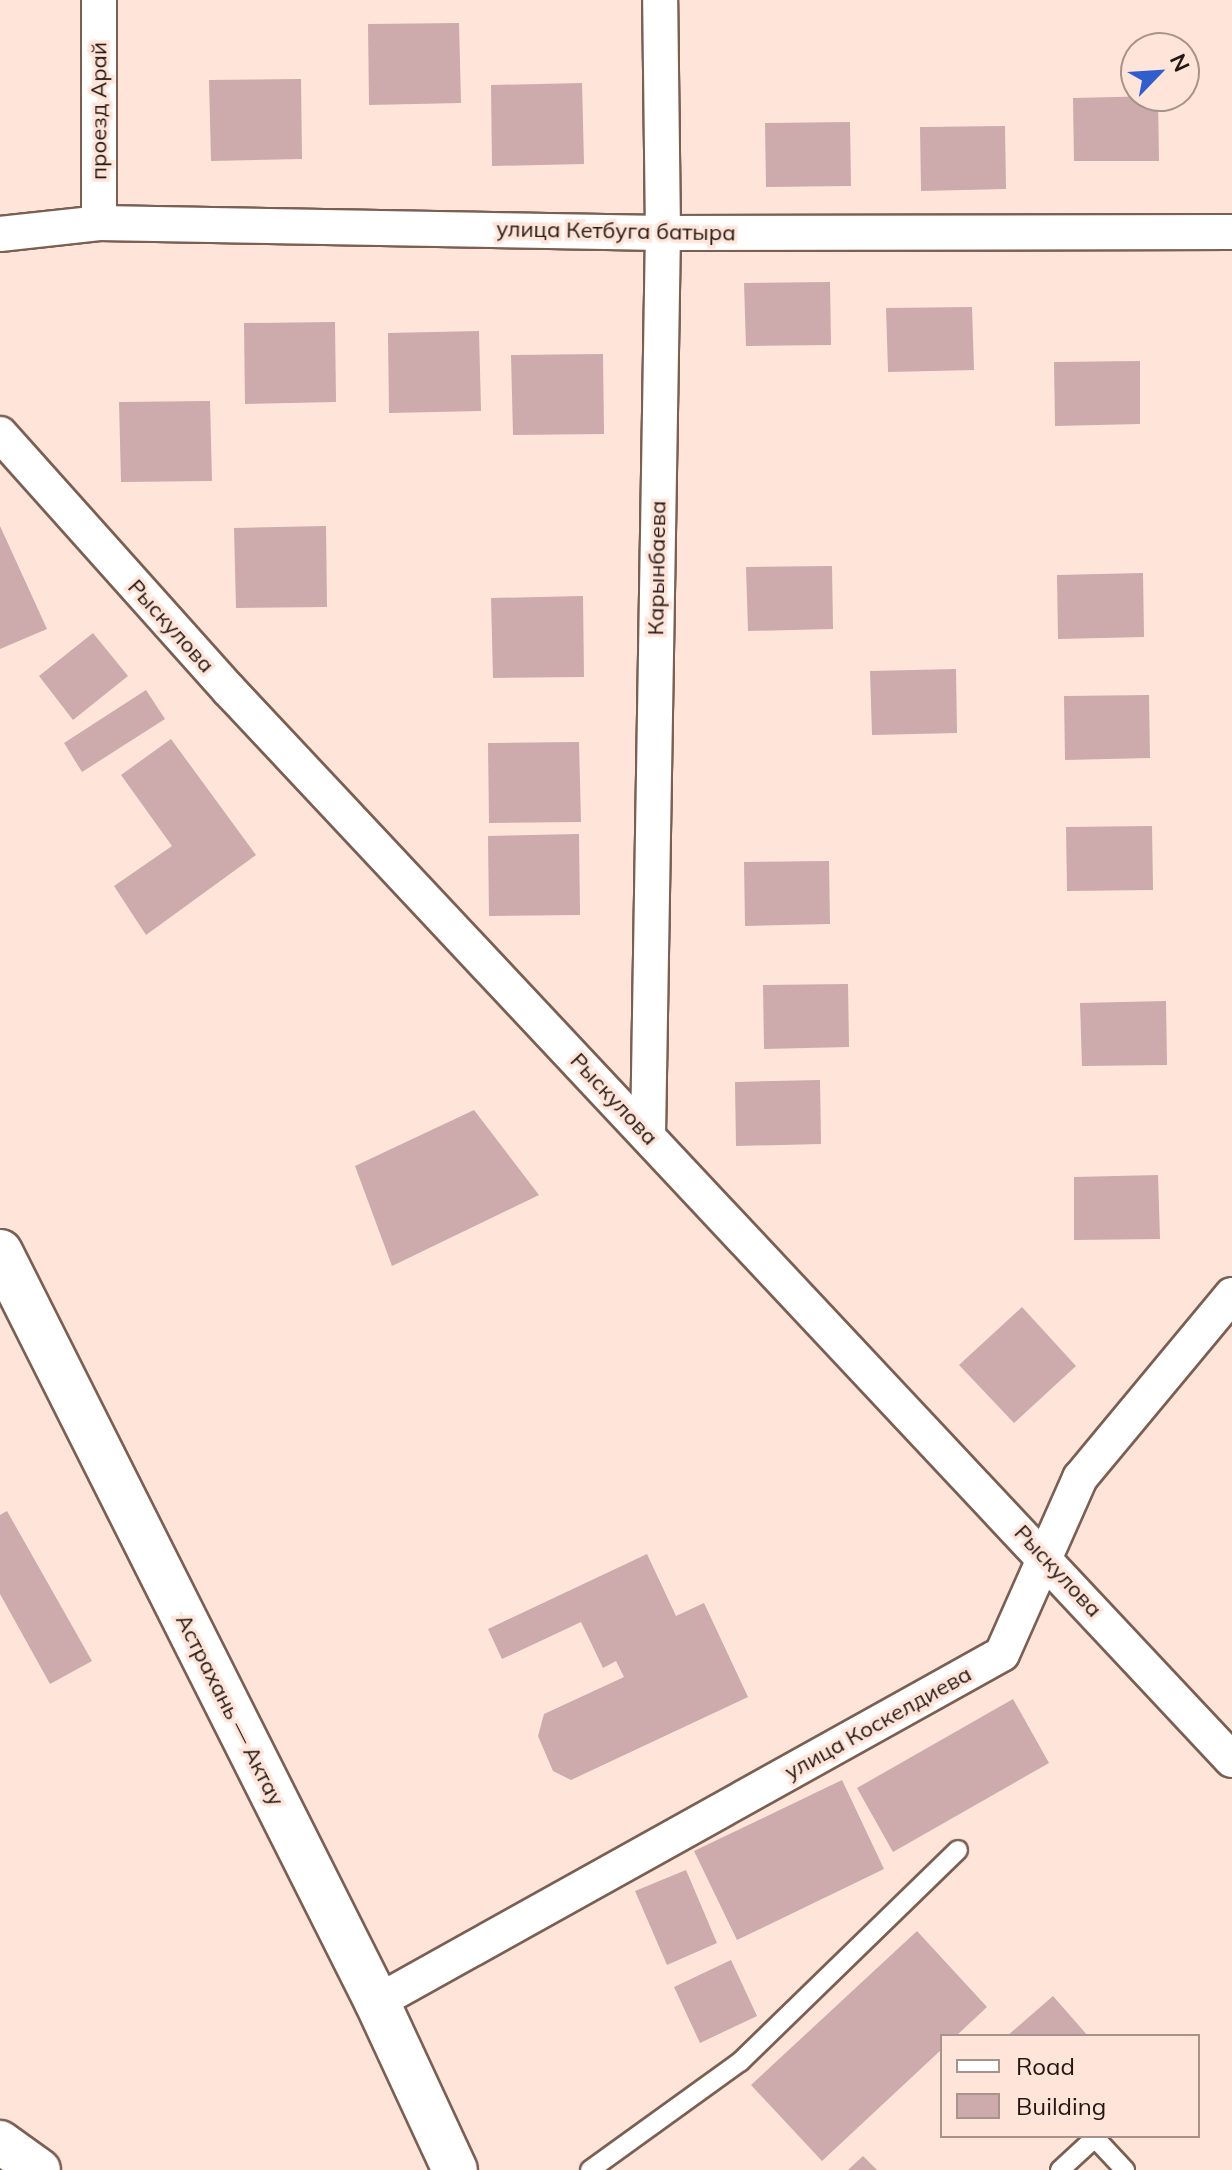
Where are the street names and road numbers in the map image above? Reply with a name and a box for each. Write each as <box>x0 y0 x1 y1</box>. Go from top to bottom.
street label: проезд Арай <box>86 42 112 180</box>
street label: улица Кетбуга батыра <box>496 216 736 246</box>
street label: Карынбаева <box>643 500 671 636</box>
street label: Рыскулова <box>122 574 220 678</box>
street label: Рыскулова <box>565 1048 663 1150</box>
street label: Рыскулова <box>1009 1520 1107 1622</box>
street label: Астрахань — Актау <box>170 1610 290 1810</box>
street label: улица Коскелдиева <box>780 1661 976 1785</box>

